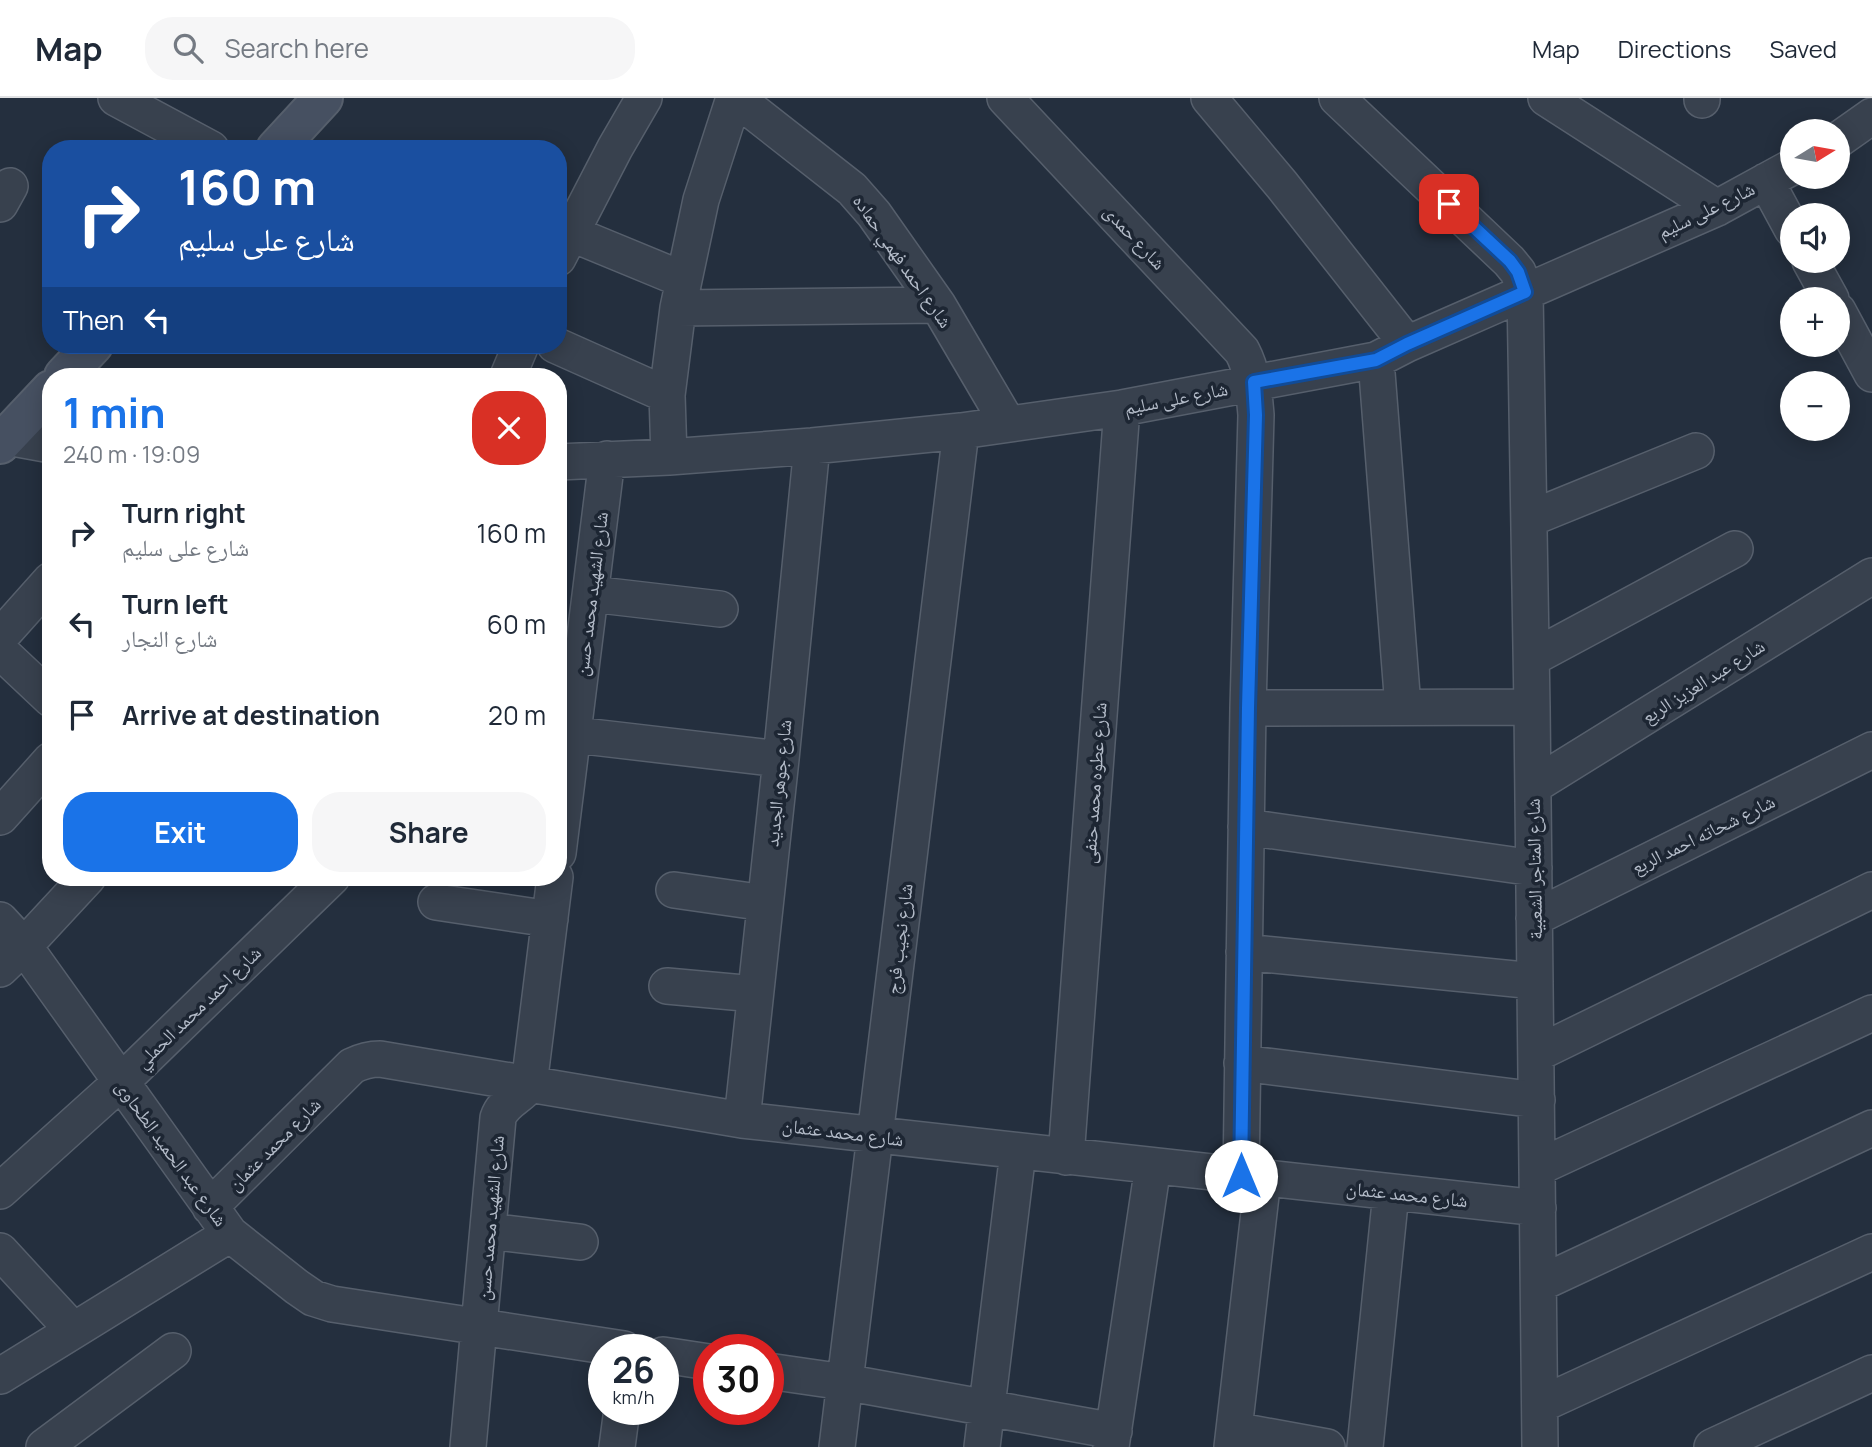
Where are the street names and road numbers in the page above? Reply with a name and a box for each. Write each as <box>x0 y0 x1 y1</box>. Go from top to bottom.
street label: شارع على سليم <box>1653 175 1759 245</box>
street label: شارع احمد فهمي حماده <box>845 189 959 335</box>
street label: شارع حمدى <box>1098 199 1172 275</box>
street label: شارع على سليم <box>1122 375 1230 421</box>
street label: شارع الشهيد محمد حسن <box>568 510 614 678</box>
street label: شارع عبد العزيز الربع <box>1637 633 1769 729</box>
street label: شارع عطوه محمد حنفى <box>1075 701 1113 865</box>
street label: شارع جوهر الجديد <box>758 718 798 848</box>
street label: شارع شحاته احمد الربع <box>1627 788 1779 880</box>
street label: شارع المتاجر الشعبية <box>1520 798 1548 940</box>
street label: شارع نجيب فرج <box>879 882 919 996</box>
street label: شارع احمد محمد الحملي <box>129 940 269 1076</box>
street label: شارع عبد الحميد الطحاوى <box>110 1075 234 1231</box>
street label: شارع محمد عثمان <box>222 1092 326 1196</box>
street label: شارع محمد عثمان <box>781 1112 905 1152</box>
street label: شارع الشهيد محمد حسن <box>470 1134 510 1302</box>
street label: شارع محمد عثمان <box>1345 1175 1469 1213</box>

